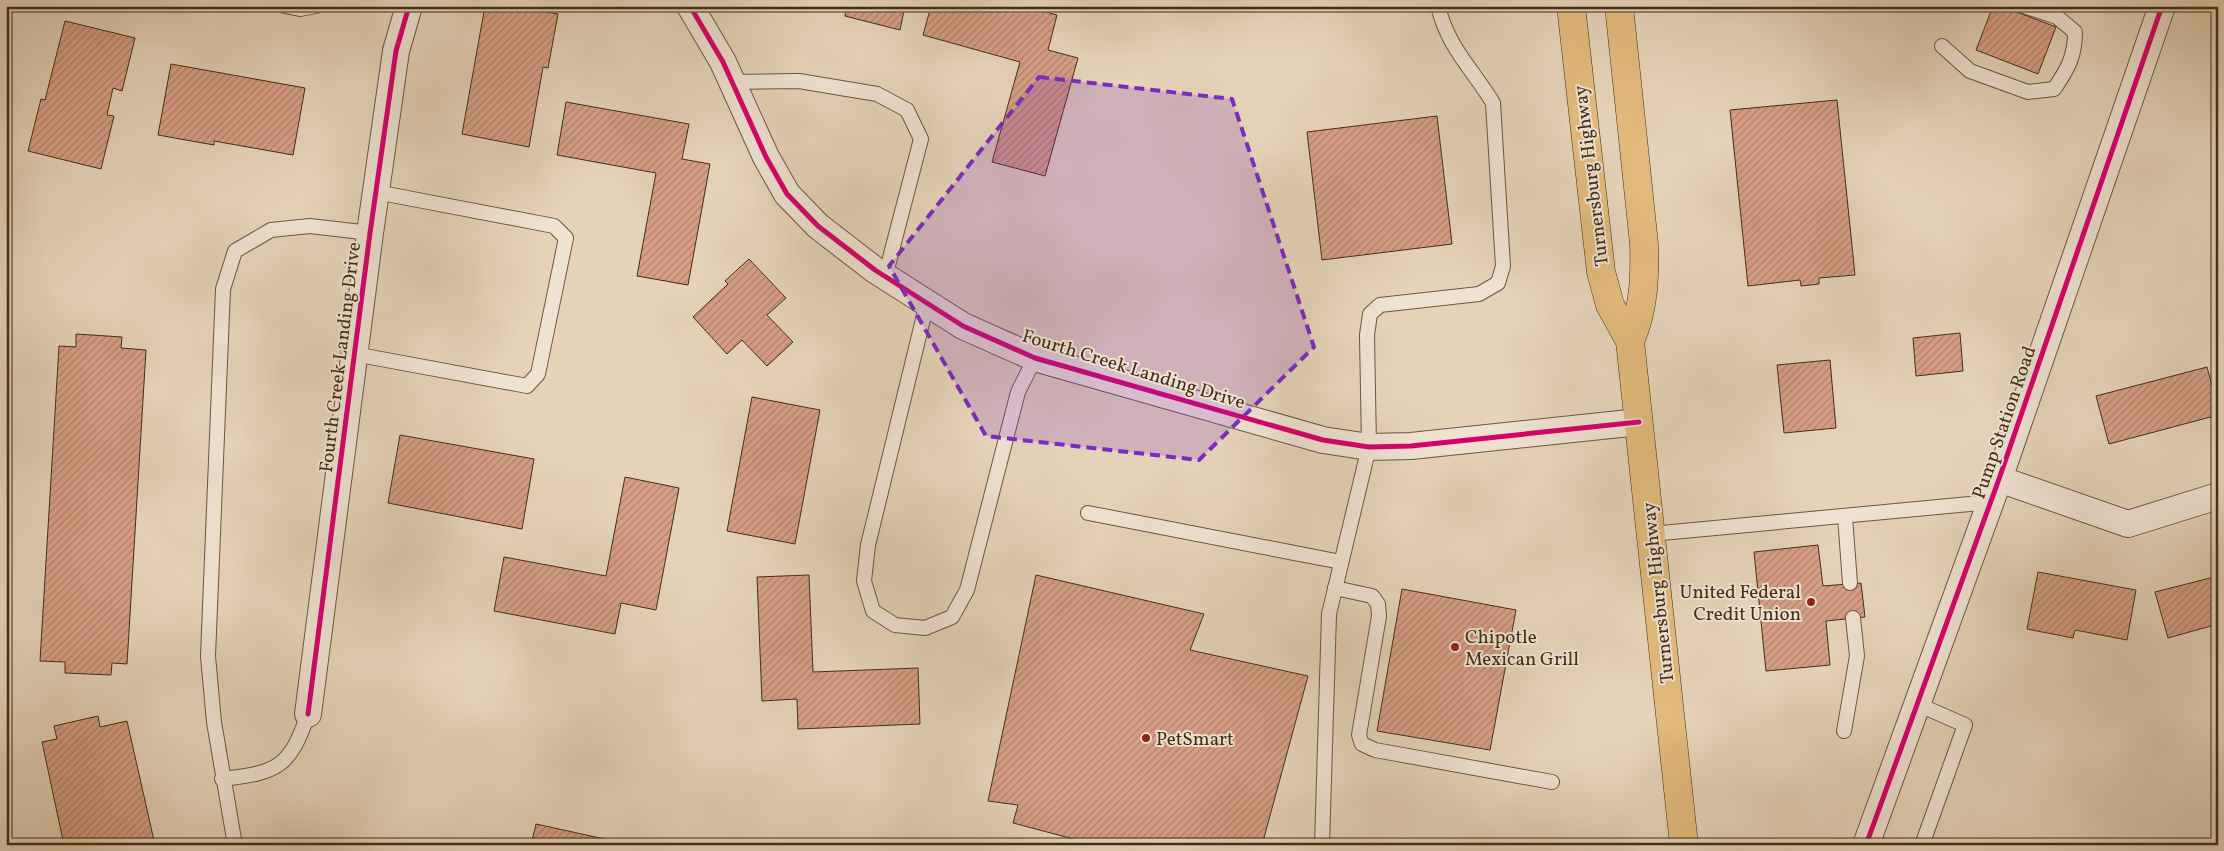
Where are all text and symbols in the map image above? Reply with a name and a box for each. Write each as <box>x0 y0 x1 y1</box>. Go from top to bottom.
street label: Turnersburg Highway <box>1568 84 1616 268</box>
street label: Fourth Creek Landing Drive <box>314 241 368 474</box>
street label: Fourth Creek Landing Drive <box>1019 324 1248 416</box>
street label: Pump Station Road <box>1967 343 2043 503</box>
street label: Turnersburg Highway <box>1637 501 1681 685</box>
place label: United Federal Credit Union <box>1680 580 1801 628</box>
marker: United Federal Credit Union <box>1805 596 1817 608</box>
place label: Chipotle Mexican Grill <box>1465 625 1579 673</box>
marker: Chipotle Mexican Grill <box>1449 641 1461 653</box>
place label: PetSmart <box>1156 727 1234 753</box>
marker: PetSmart <box>1140 732 1152 744</box>

